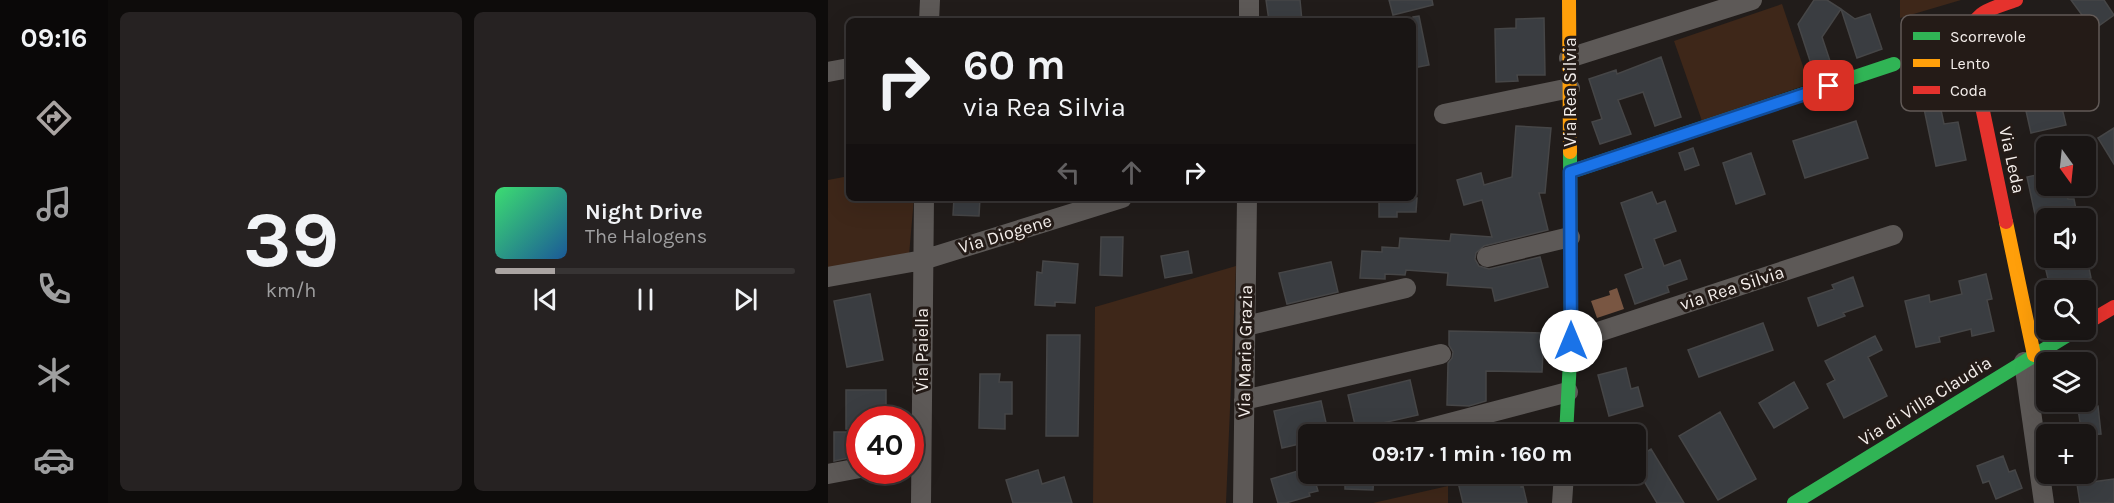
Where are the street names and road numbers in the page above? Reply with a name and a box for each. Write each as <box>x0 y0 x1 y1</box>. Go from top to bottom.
street label: Via Rea Silvia <box>1559 37 1581 147</box>
street label: Via Leda <box>1994 125 2030 195</box>
street label: Via Diogene <box>956 209 1054 259</box>
street label: via Rea Silvia <box>1677 261 1787 315</box>
street label: Via Maria Grazia <box>1233 284 1257 418</box>
street label: Via Paiella <box>911 308 933 392</box>
street label: Via di Villa Claudia <box>1854 351 1996 451</box>

